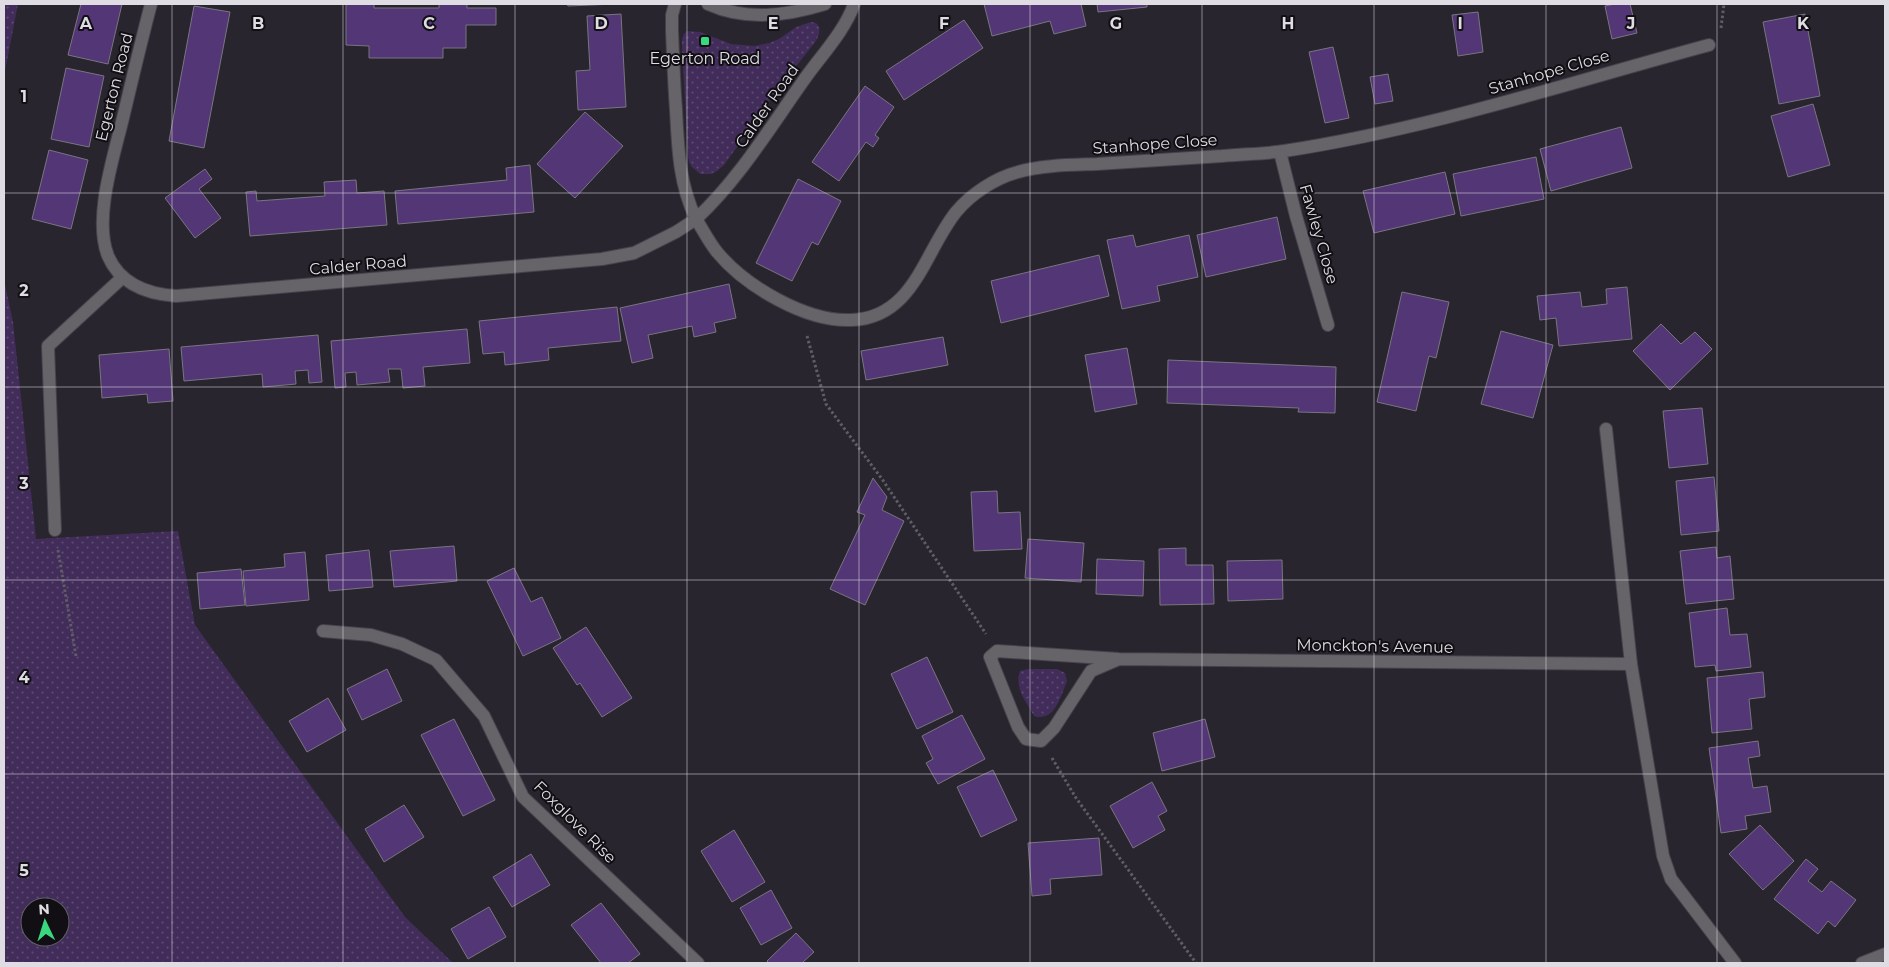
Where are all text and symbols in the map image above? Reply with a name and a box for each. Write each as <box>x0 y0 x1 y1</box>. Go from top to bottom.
text: A <box>79 14 93 33</box>
text: B <box>252 14 264 33</box>
text: C <box>423 14 435 33</box>
text: D <box>594 14 608 33</box>
text: E <box>768 14 778 33</box>
text: F <box>939 14 949 33</box>
text: G <box>1110 14 1122 33</box>
text: H <box>1282 14 1294 33</box>
text: I <box>1457 14 1463 33</box>
text: J <box>1626 14 1635 33</box>
text: K <box>1797 14 1810 33</box>
street label: Egerton Road <box>91 31 137 143</box>
marker: Egerton Road <box>699 35 711 47</box>
street label: Stanhope Close <box>1486 46 1612 98</box>
place label: Egerton Road <box>650 49 760 68</box>
street label: Calder Road <box>731 60 803 152</box>
text: 1 <box>21 87 27 106</box>
street label: Stanhope Close <box>1092 130 1218 158</box>
street label: Fawley Close <box>1296 182 1342 286</box>
street label: Calder Road <box>308 251 408 279</box>
text: 2 <box>19 281 29 300</box>
text: 3 <box>18 474 29 493</box>
street label: Monckton's Avenue <box>1296 635 1454 657</box>
text: 4 <box>18 668 30 687</box>
street label: Foxglove Rise <box>530 777 620 867</box>
text: 5 <box>19 861 29 880</box>
north arrow <box>20 897 70 947</box>
text: N <box>38 900 50 918</box>

